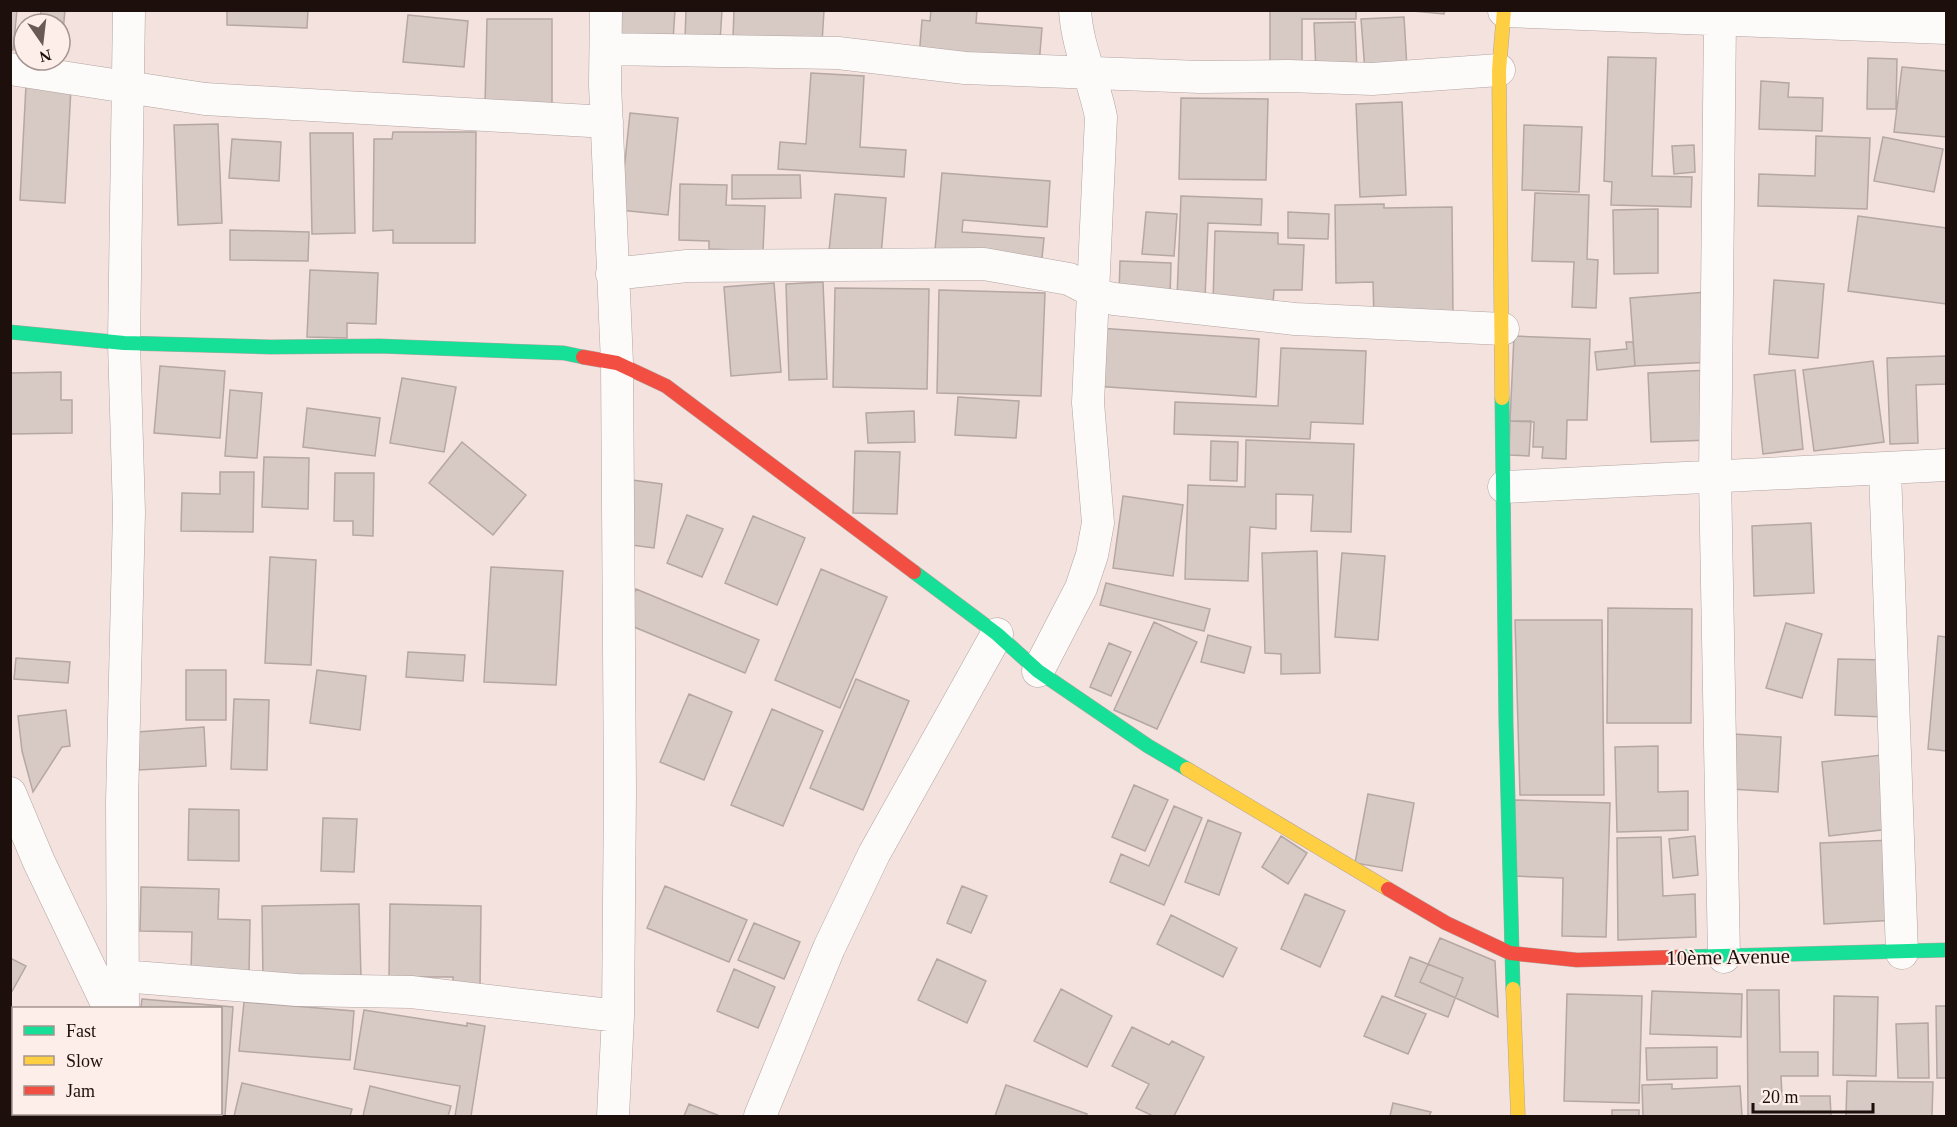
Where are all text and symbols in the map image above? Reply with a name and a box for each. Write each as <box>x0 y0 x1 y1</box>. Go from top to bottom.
north arrow <box>12 12 72 72</box>
text: N <box>37 46 53 66</box>
street label: 10ème Avenue <box>1666 944 1790 970</box>
legend <box>12 1007 222 1115</box>
text: Fast <box>66 1021 96 1041</box>
text: Slow <box>66 1051 103 1071</box>
scale bar <box>1753 1076 1873 1114</box>
text: Jam <box>66 1081 95 1101</box>
text: 20 m <box>1762 1087 1799 1107</box>

